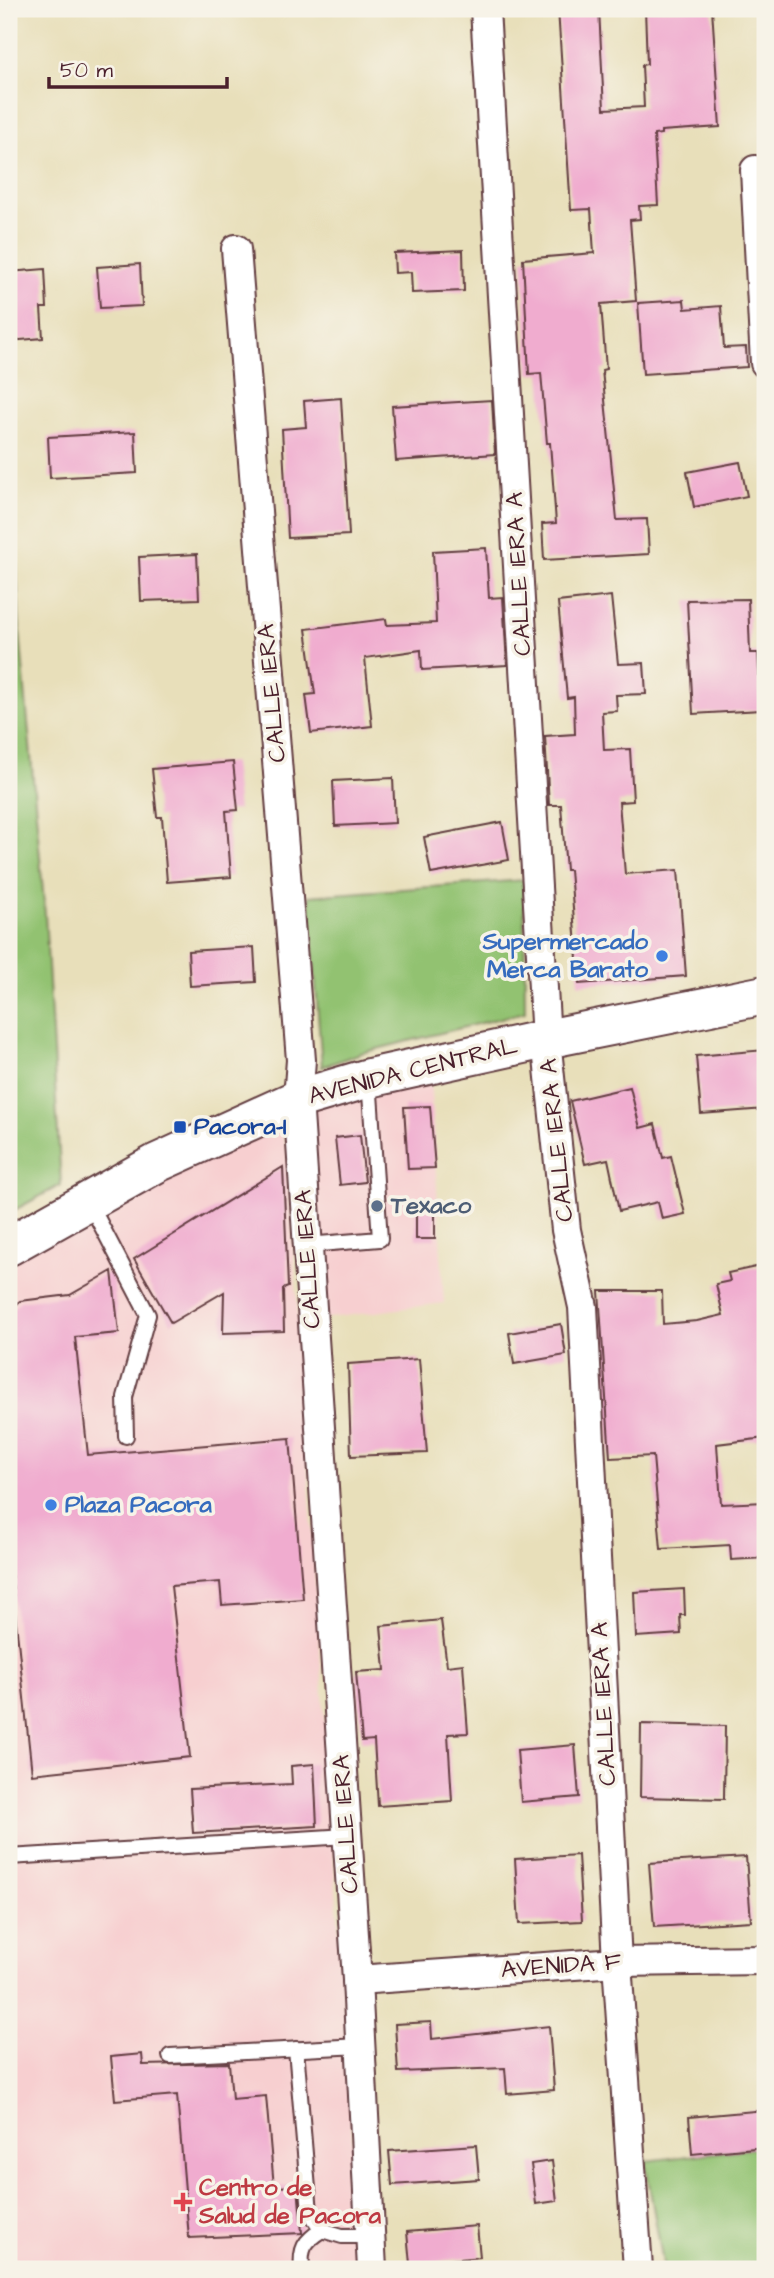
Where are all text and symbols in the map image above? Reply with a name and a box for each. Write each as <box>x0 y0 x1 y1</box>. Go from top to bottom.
scale bar <box>49 46 228 90</box>
text: 50 m <box>60 56 114 85</box>
street label: CALLE 1ERA A <box>498 491 540 657</box>
street label: CALLE 1ERA <box>249 622 295 764</box>
place label: Supermercado Merca Barato <box>482 925 649 987</box>
marker: Supermercado Merca Barato <box>654 948 670 964</box>
street label: AVENIDA CENTRAL <box>305 1029 521 1113</box>
street label: CALLE 1ERA A <box>532 1057 582 1223</box>
place label: Pacora-I <box>194 1110 287 1144</box>
marker: Pacora-I <box>172 1119 188 1135</box>
street label: CALLE 1ERA <box>286 1188 330 1330</box>
place label: Texaco <box>390 1189 472 1223</box>
marker: Texaco <box>369 1198 385 1214</box>
place label: Plaza Pacora <box>65 1488 212 1522</box>
marker: Plaza Pacora <box>43 1497 59 1513</box>
street label: CALLE 1ERA A <box>583 1621 625 1787</box>
street label: CALLE 1ERA <box>324 1753 368 1895</box>
street label: AVENIDA F <box>500 1945 623 1987</box>
place label: Centro de Salud de Pacora <box>198 2171 382 2233</box>
marker: Centro de Salud de Pacora <box>173 2192 193 2212</box>

